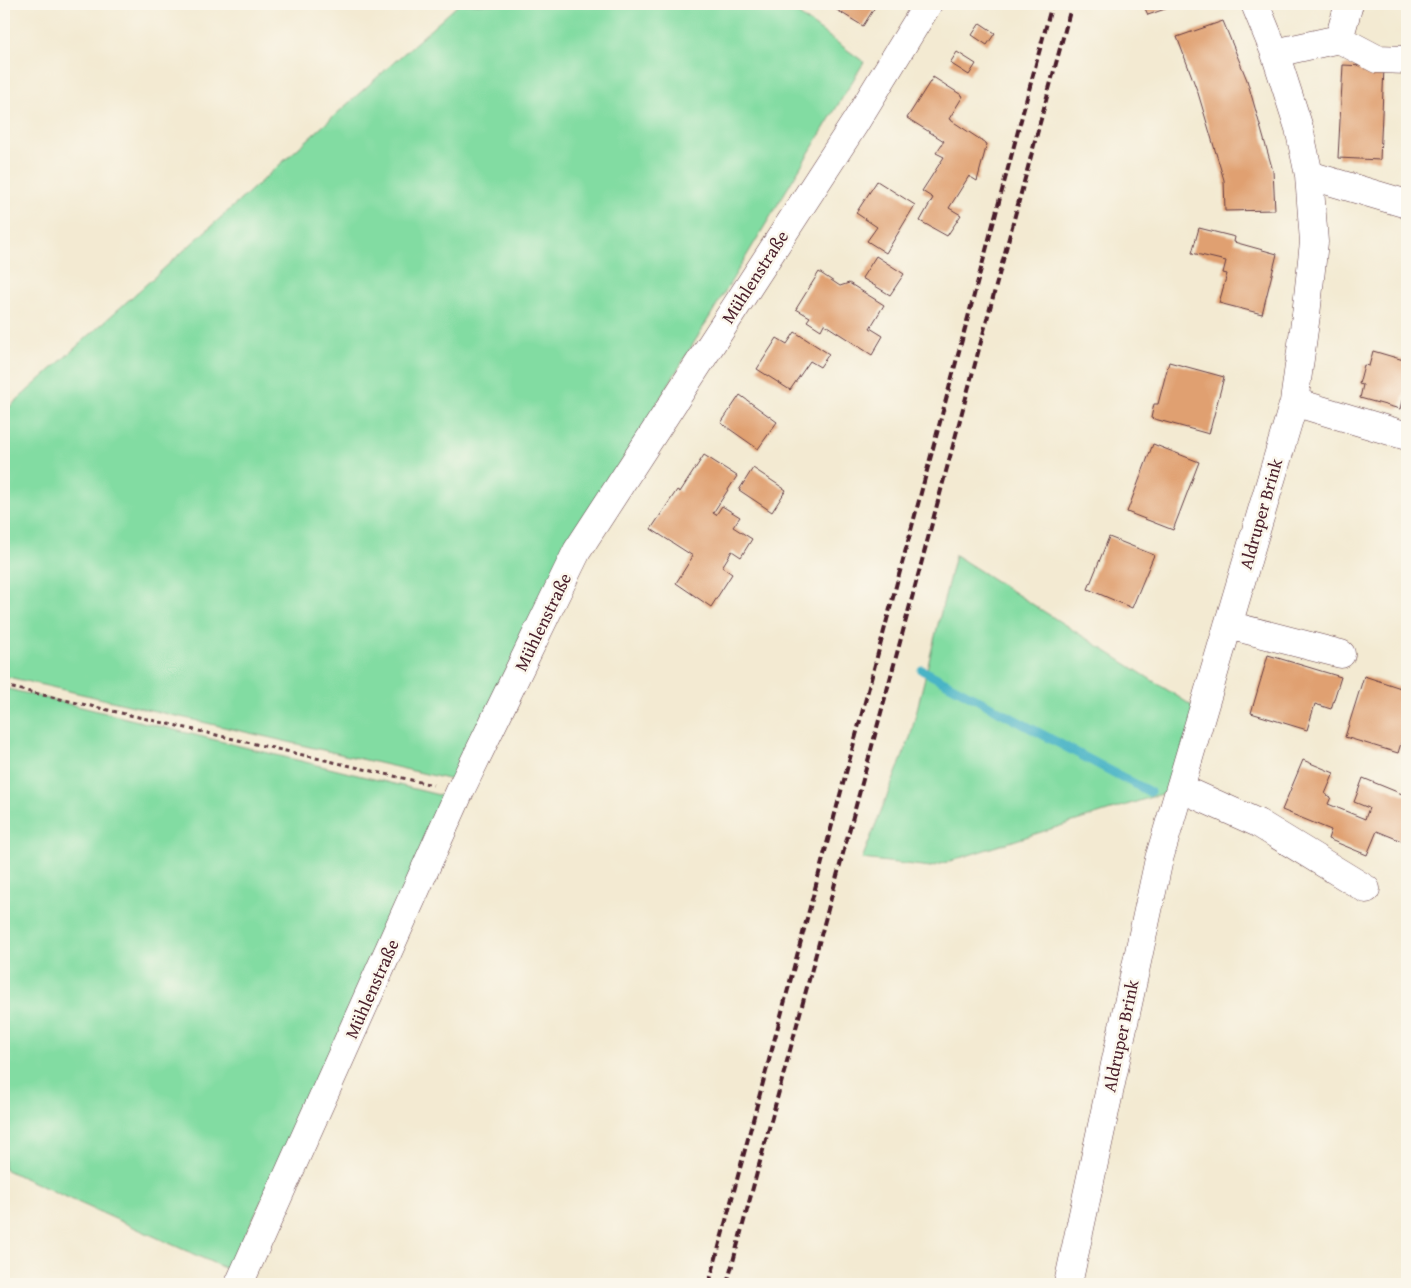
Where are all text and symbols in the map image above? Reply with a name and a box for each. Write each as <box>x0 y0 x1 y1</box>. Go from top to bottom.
street label: Mühlenstraße <box>714 225 795 329</box>
street label: Aldruper Brink <box>1232 454 1289 572</box>
street label: Mühlenstraße <box>507 568 578 676</box>
street label: Mühlenstraße <box>338 935 406 1043</box>
street label: Aldruper Brink <box>1095 976 1146 1095</box>

